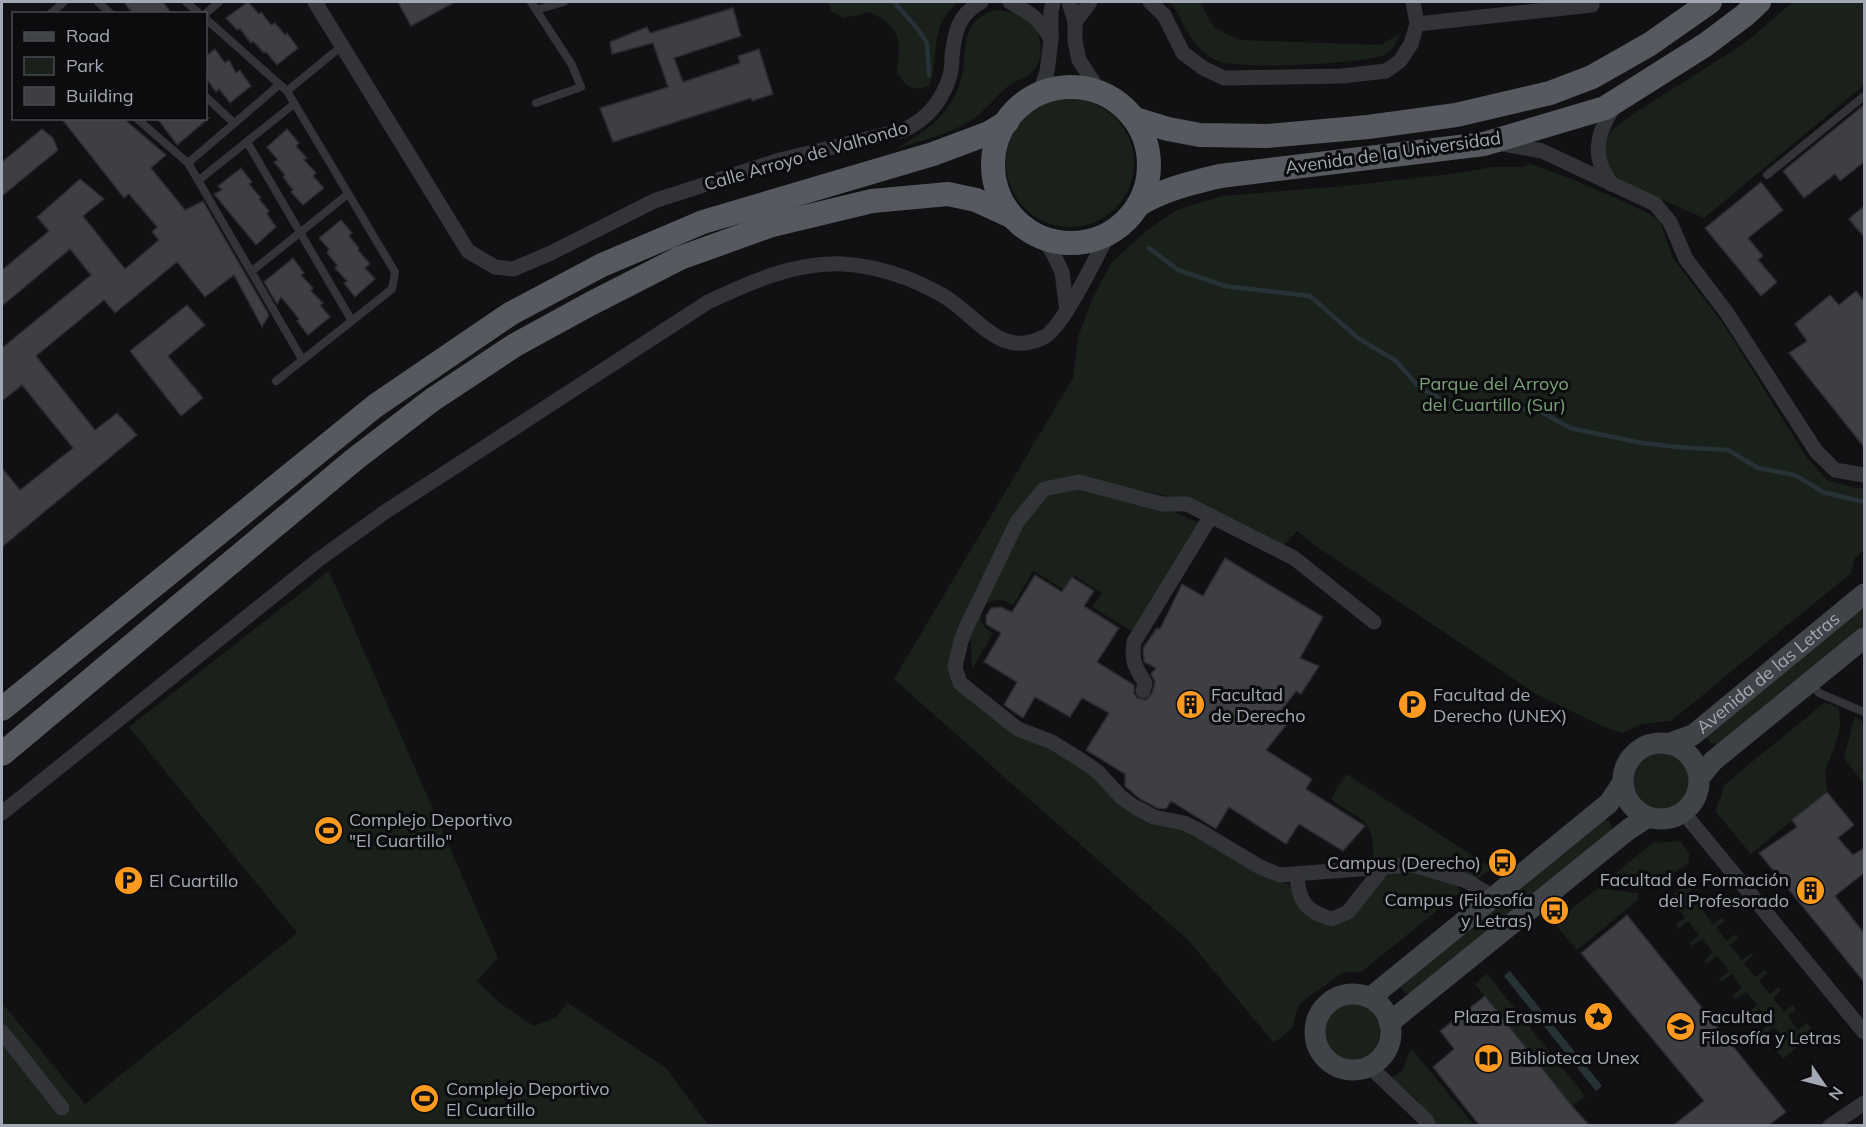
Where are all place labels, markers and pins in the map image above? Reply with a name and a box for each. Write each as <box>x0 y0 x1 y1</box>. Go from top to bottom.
place label: Facultad de Derecho <box>1211 683 1305 727</box>
place label: Facultad de Derecho (UNEX) <box>1433 683 1567 727</box>
building icon: Facultad de Derecho <box>1174 689 1206 721</box>
parking icon: Facultad de Derecho (UNEX) <box>1396 689 1428 721</box>
place label: Complejo Deportivo "El Cuartillo" <box>349 808 513 852</box>
sports icon: Complejo Deportivo "El Cuartillo" <box>312 814 344 846</box>
bus stop icon: Campus (Derecho) <box>1486 847 1518 879</box>
place label: Campus (Derecho) <box>1327 851 1481 874</box>
parking icon: El Cuartillo <box>112 865 144 897</box>
place label: Facultad de Formación del Profesorado <box>1600 868 1789 912</box>
place label: El Cuartillo <box>149 869 238 892</box>
building icon: Facultad de Formación del Profesorado <box>1794 874 1826 906</box>
place label: Campus (Filosofía y Letras) <box>1385 888 1533 932</box>
bus stop icon: Campus (Filosofía y Letras) <box>1538 894 1570 926</box>
place icon: Plaza Erasmus <box>1582 1001 1614 1033</box>
place label: Plaza Erasmus <box>1454 1005 1577 1028</box>
place label: Facultad Filosofía y Letras <box>1701 1005 1841 1049</box>
school or university icon: Facultad Filosofía y Letras <box>1664 1011 1696 1043</box>
library icon: Biblioteca Unex <box>1473 1042 1505 1074</box>
place label: Biblioteca Unex <box>1510 1046 1640 1069</box>
place label: Complejo Deportivo El Cuartillo <box>446 1077 610 1121</box>
sports icon: Complejo Deportivo El Cuartillo <box>409 1083 441 1115</box>

